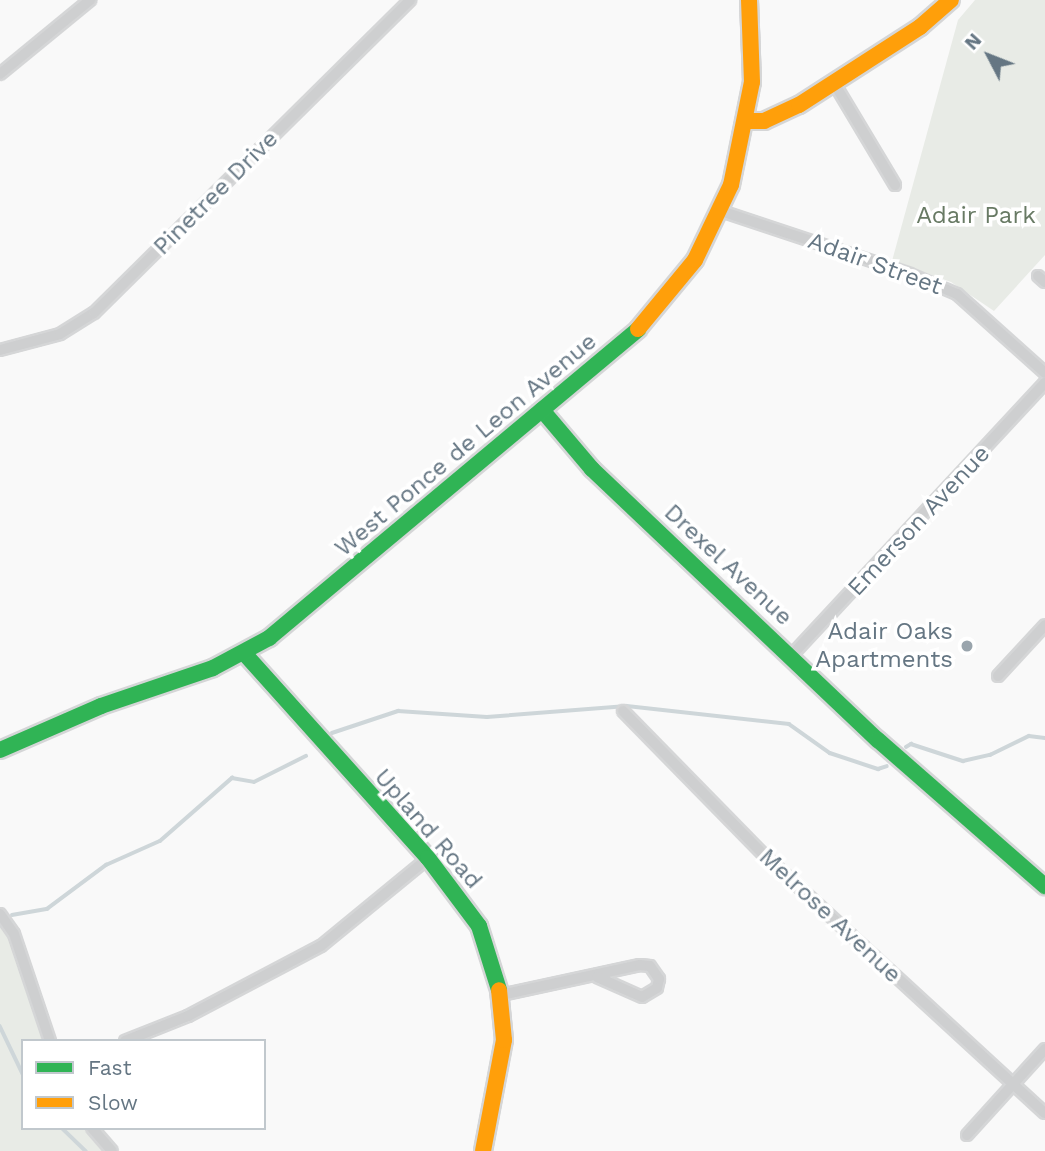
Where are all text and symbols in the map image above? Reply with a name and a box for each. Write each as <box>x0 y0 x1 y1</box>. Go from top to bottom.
north arrow <box>954 21 1024 91</box>
text: N <box>960 29 986 55</box>
street label: Pinetree Drive <box>148 125 284 261</box>
park label: Adair Park <box>916 202 1036 230</box>
street label: Adair Street <box>804 226 946 302</box>
street label: West Ponce de Leon Avenue <box>329 327 603 563</box>
street label: Emerson Avenue <box>842 439 996 603</box>
street label: Drexel Avenue <box>657 498 799 632</box>
place label: Adair Oaks Apartments <box>815 618 953 674</box>
marker: Adair Oaks Apartments <box>959 638 975 654</box>
street label: Upland Road <box>368 763 488 895</box>
street label: Melrose Avenue <box>753 842 907 990</box>
legend <box>21 1039 266 1130</box>
text: Fast <box>88 1055 132 1080</box>
text: Slow <box>88 1090 138 1115</box>

